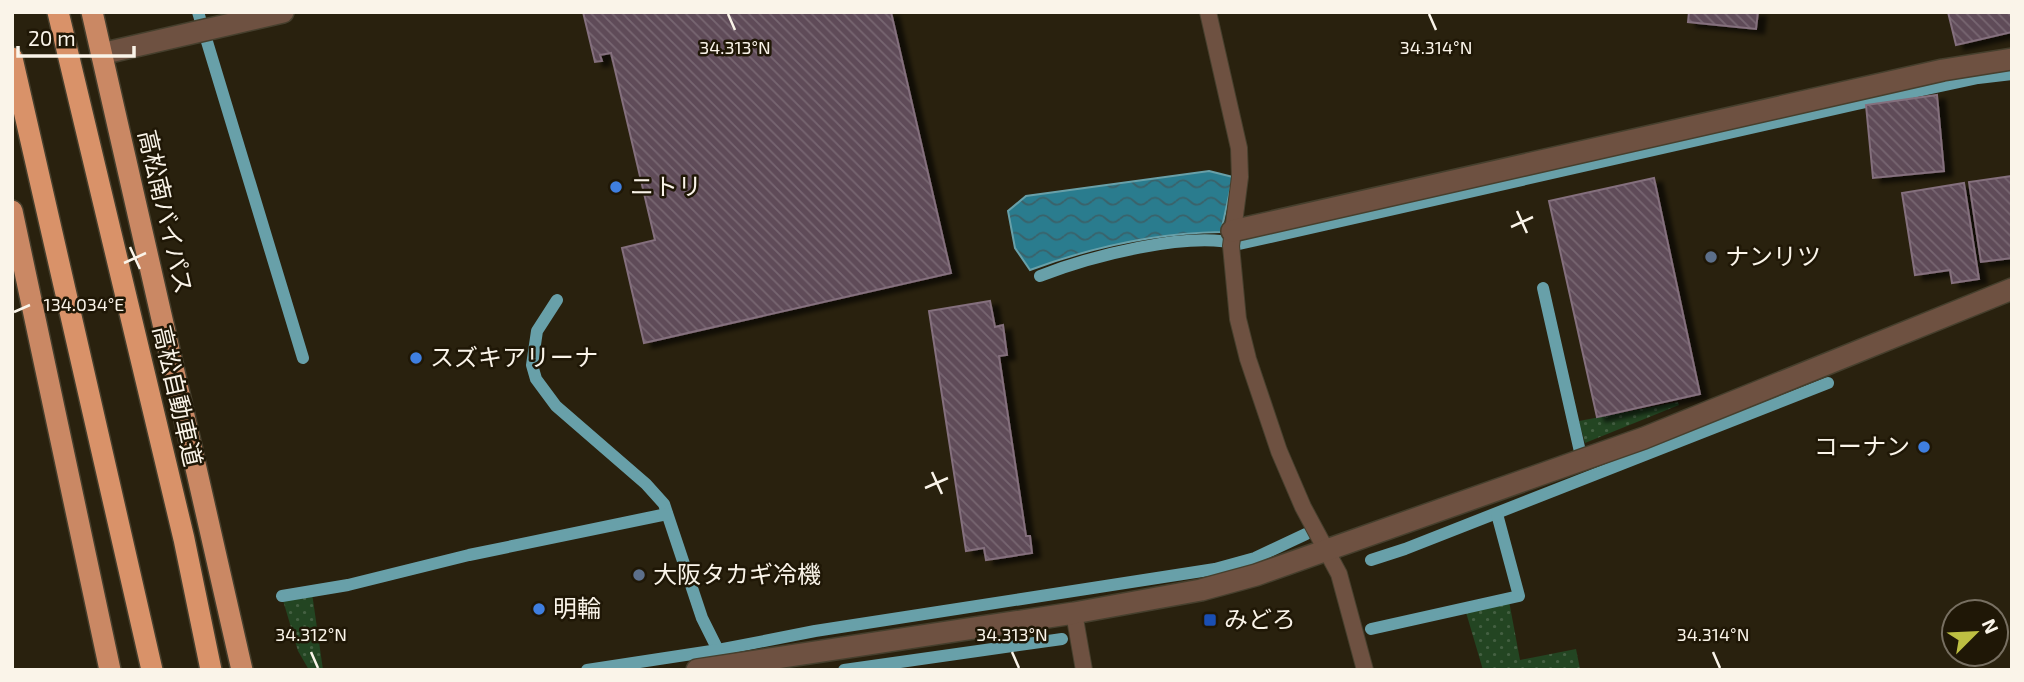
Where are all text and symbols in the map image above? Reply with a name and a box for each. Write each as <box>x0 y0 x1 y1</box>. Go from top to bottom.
scale bar <box>18 14 133 58</box>
text: 20 m <box>28 25 76 50</box>
text: 34.313°N <box>699 36 771 58</box>
text: 34.314°N <box>1400 36 1472 58</box>
street label: 高松南バイパス <box>133 127 199 297</box>
place label: ニトリ <box>630 171 702 200</box>
marker: ニトリ <box>608 179 624 195</box>
place label: ナンリツ <box>1725 241 1821 270</box>
marker: ナンリツ <box>1703 249 1719 265</box>
text: 134.034°E <box>44 293 124 315</box>
street label: 高松自動車道 <box>148 322 209 469</box>
place label: スズキアリーナ <box>430 342 598 371</box>
marker: スズキアリーナ <box>408 350 424 366</box>
place label: コーナン <box>1814 431 1910 460</box>
marker: コーナン <box>1916 439 1932 455</box>
place label: 大阪タカギ冷機 <box>653 559 821 588</box>
marker: 大阪タカギ冷機 <box>631 567 647 583</box>
place label: 明輪 <box>553 593 601 622</box>
north arrow <box>1940 598 2010 668</box>
marker: 明輪 <box>531 601 547 617</box>
place label: みどろ <box>1224 604 1296 633</box>
marker: みどろ <box>1202 612 1218 628</box>
text: N <box>1978 615 2004 637</box>
text: 34.312°N <box>275 623 347 645</box>
text: 34.313°N <box>976 623 1048 645</box>
text: 34.314°N <box>1677 623 1749 645</box>

